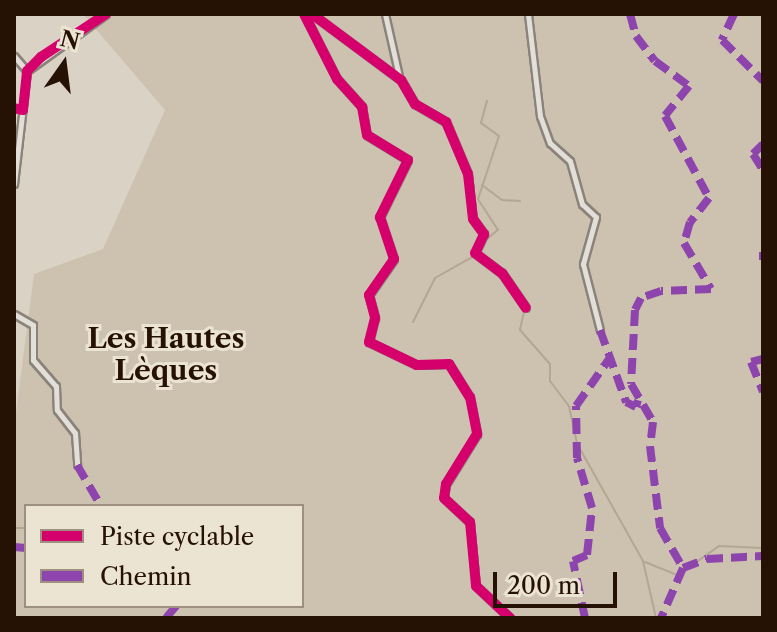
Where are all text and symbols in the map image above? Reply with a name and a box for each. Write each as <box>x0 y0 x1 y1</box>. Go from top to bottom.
north arrow <box>24 24 104 104</box>
text: N <box>57 25 82 56</box>
district label: Les Hautes Lèques <box>87 321 245 387</box>
legend <box>24 504 304 608</box>
text: Piste cyclable <box>100 522 254 551</box>
scale bar <box>497 556 621 606</box>
text: Chemin <box>100 562 192 591</box>
text: 200 m <box>507 571 580 600</box>

